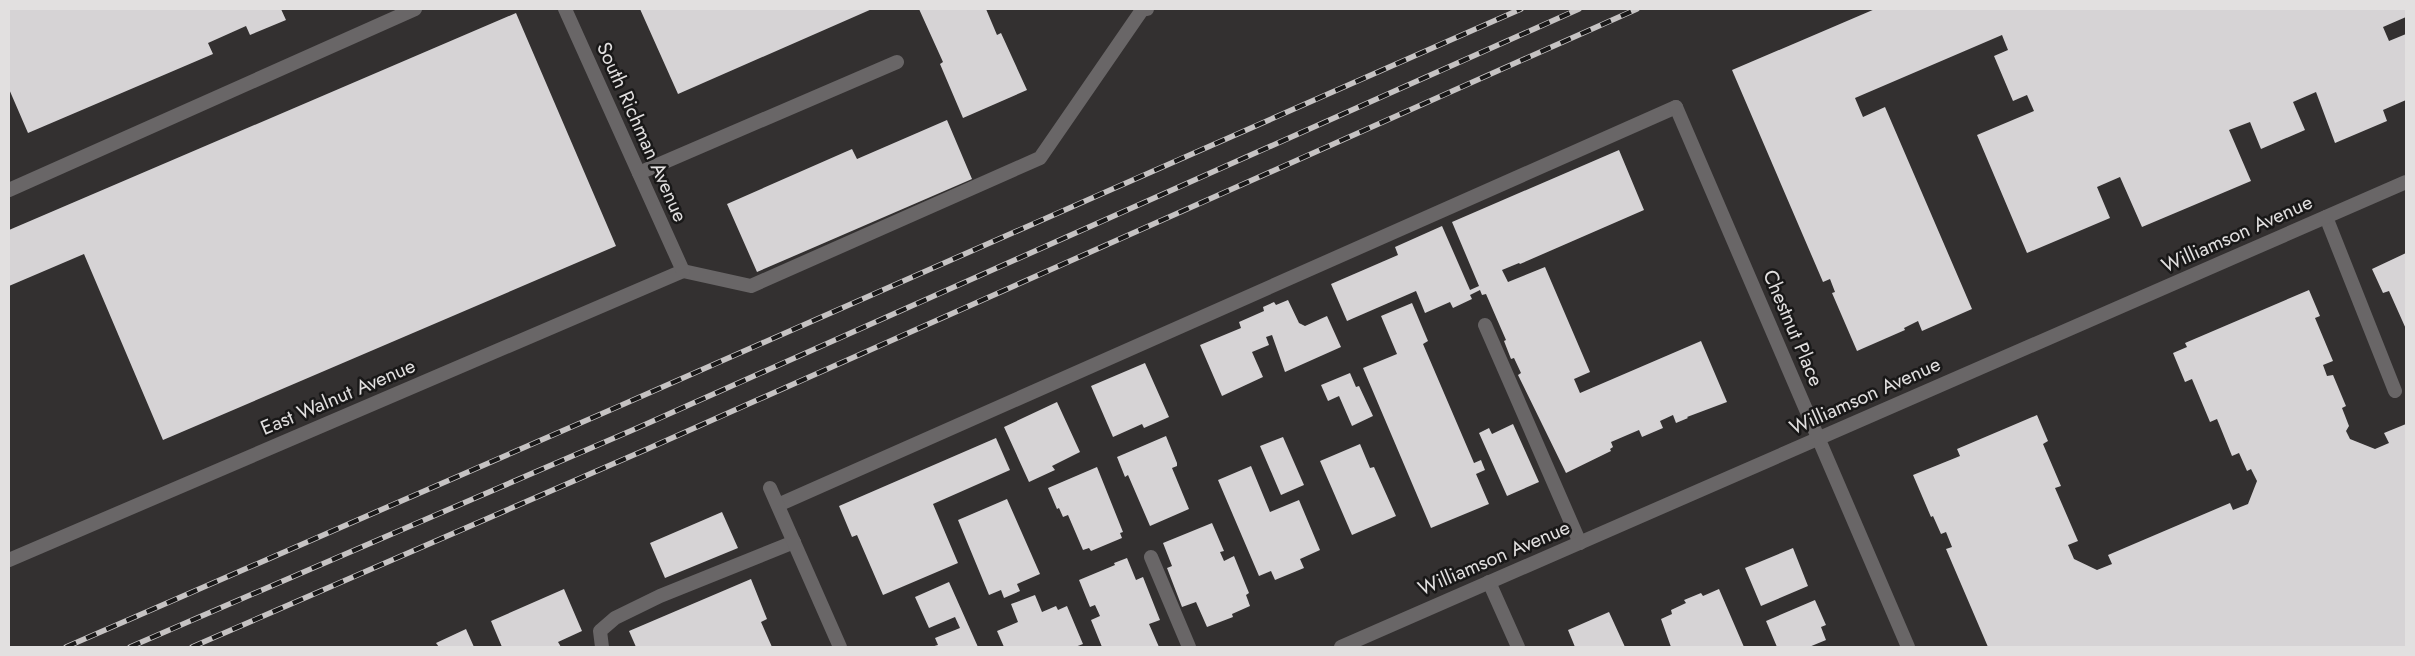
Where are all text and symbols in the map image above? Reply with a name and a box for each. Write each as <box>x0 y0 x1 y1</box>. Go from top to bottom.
street label: South Richman Avenue <box>589 37 695 227</box>
street label: Williamson Avenue <box>2157 188 2317 280</box>
street label: Chestnut Place <box>1755 265 1831 391</box>
street label: Williamson Avenue <box>1785 350 1945 442</box>
street label: East Walnut Avenue <box>256 351 420 443</box>
street label: Williamson Avenue <box>1414 513 1574 603</box>

